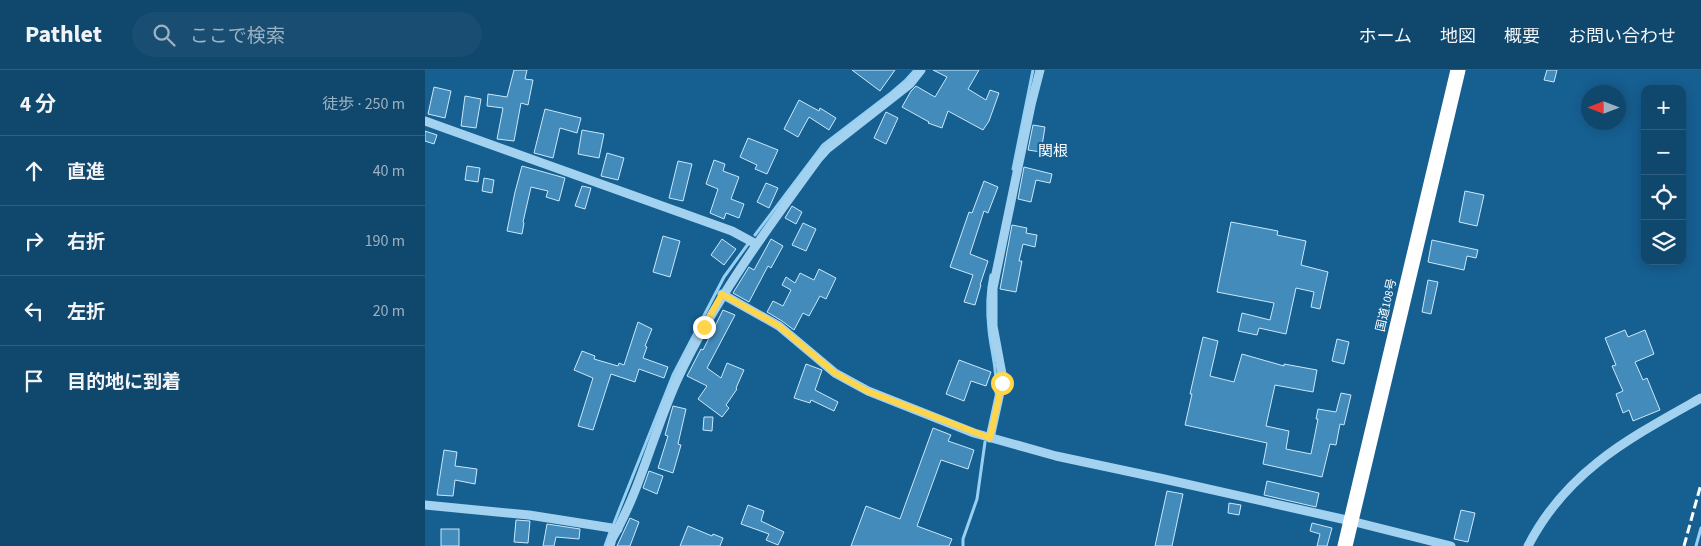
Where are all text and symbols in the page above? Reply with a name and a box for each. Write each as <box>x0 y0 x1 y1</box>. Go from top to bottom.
search box <box>132 12 482 57</box>
text: Pathlet <box>25 17 102 52</box>
icon: search <box>150 21 178 49</box>
text: ここで検索 <box>190 23 285 50</box>
text: ホーム <box>1359 24 1412 49</box>
text: 地図 <box>1440 24 1476 49</box>
text: 概要 <box>1504 24 1540 49</box>
text: お問い合わせ <box>1568 24 1676 49</box>
north arrow <box>1581 85 1626 130</box>
map controls <box>1641 85 1686 265</box>
button: + <box>1641 85 1686 130</box>
text: 4 分 <box>20 89 56 119</box>
text: 徒歩 · 250 m <box>322 93 405 115</box>
button: − <box>1641 130 1686 175</box>
district label: 関根 <box>1038 141 1068 162</box>
icon: ahead <box>20 157 48 185</box>
text: 直進 <box>67 159 105 186</box>
text: 40 m <box>373 160 405 182</box>
button: locate <box>1641 175 1686 220</box>
button: layers <box>1641 220 1686 265</box>
icon: right <box>20 227 48 255</box>
text: 右折 <box>67 229 105 256</box>
text: 190 m <box>365 230 405 252</box>
street label: 国道108号 <box>1372 277 1401 333</box>
icon: left <box>20 297 48 325</box>
text: 左折 <box>67 299 105 326</box>
text: 20 m <box>373 300 405 322</box>
route end <box>693 316 716 339</box>
icon: arrive <box>20 367 48 395</box>
text: 目的地に到着 <box>67 369 181 396</box>
route start <box>991 372 1014 395</box>

